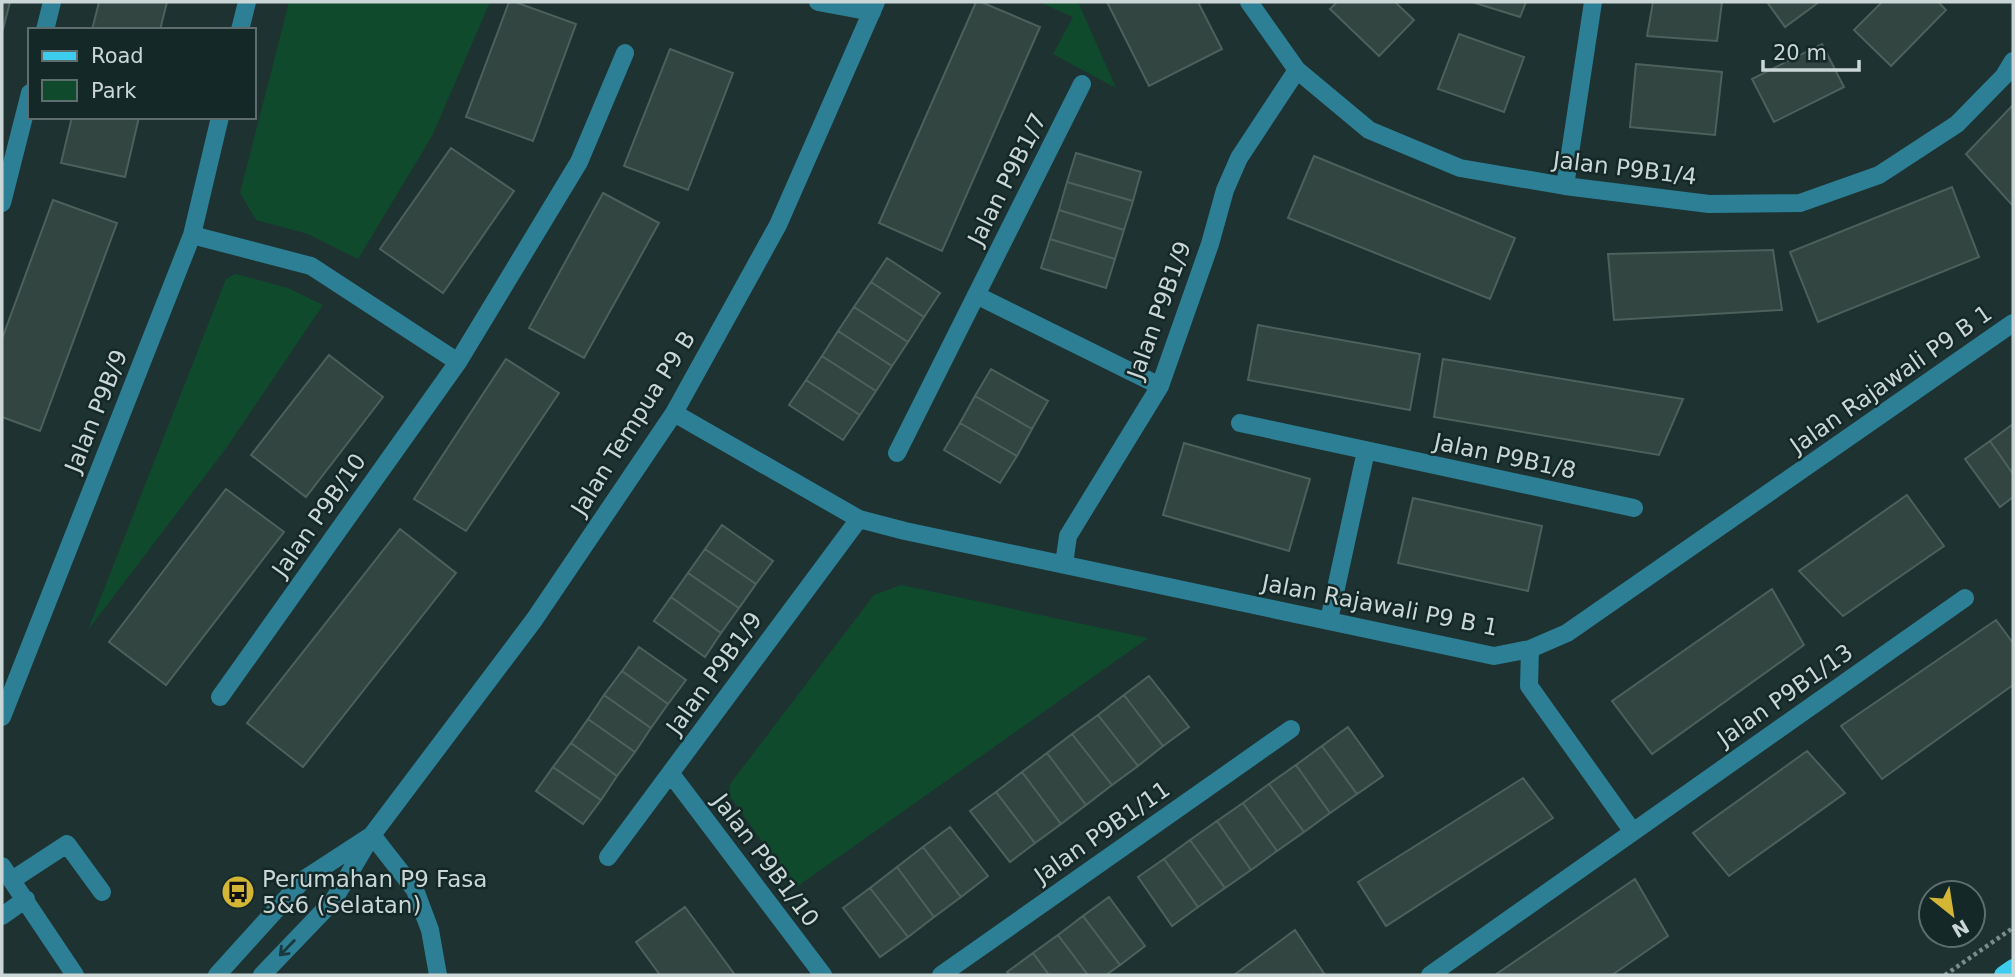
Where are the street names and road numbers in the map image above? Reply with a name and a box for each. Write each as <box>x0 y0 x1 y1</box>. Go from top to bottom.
street label: Jalan P9B1/7 <box>962 109 1051 251</box>
street label: Jalan P9B1/4 <box>1550 146 1698 190</box>
street label: Jalan P9B1/9 <box>1121 238 1196 384</box>
street label: Jalan Rajawali P9 B 1 <box>1784 300 1997 460</box>
street label: Jalan Tempua P9 B <box>565 326 700 522</box>
street label: Jalan P9B/9 <box>59 346 132 478</box>
street label: Jalan P9B1/8 <box>1430 428 1578 484</box>
street label: Jalan P9B/10 <box>266 448 371 583</box>
street label: Jalan Rajawali P9 B 1 <box>1258 569 1500 641</box>
street label: Jalan P9B1/9 <box>660 607 767 741</box>
street label: Jalan P9B1/13 <box>1711 639 1858 752</box>
street label: Jalan P9B1/11 <box>1028 776 1175 889</box>
street label: Jalan P9B1/10 <box>707 787 824 931</box>

